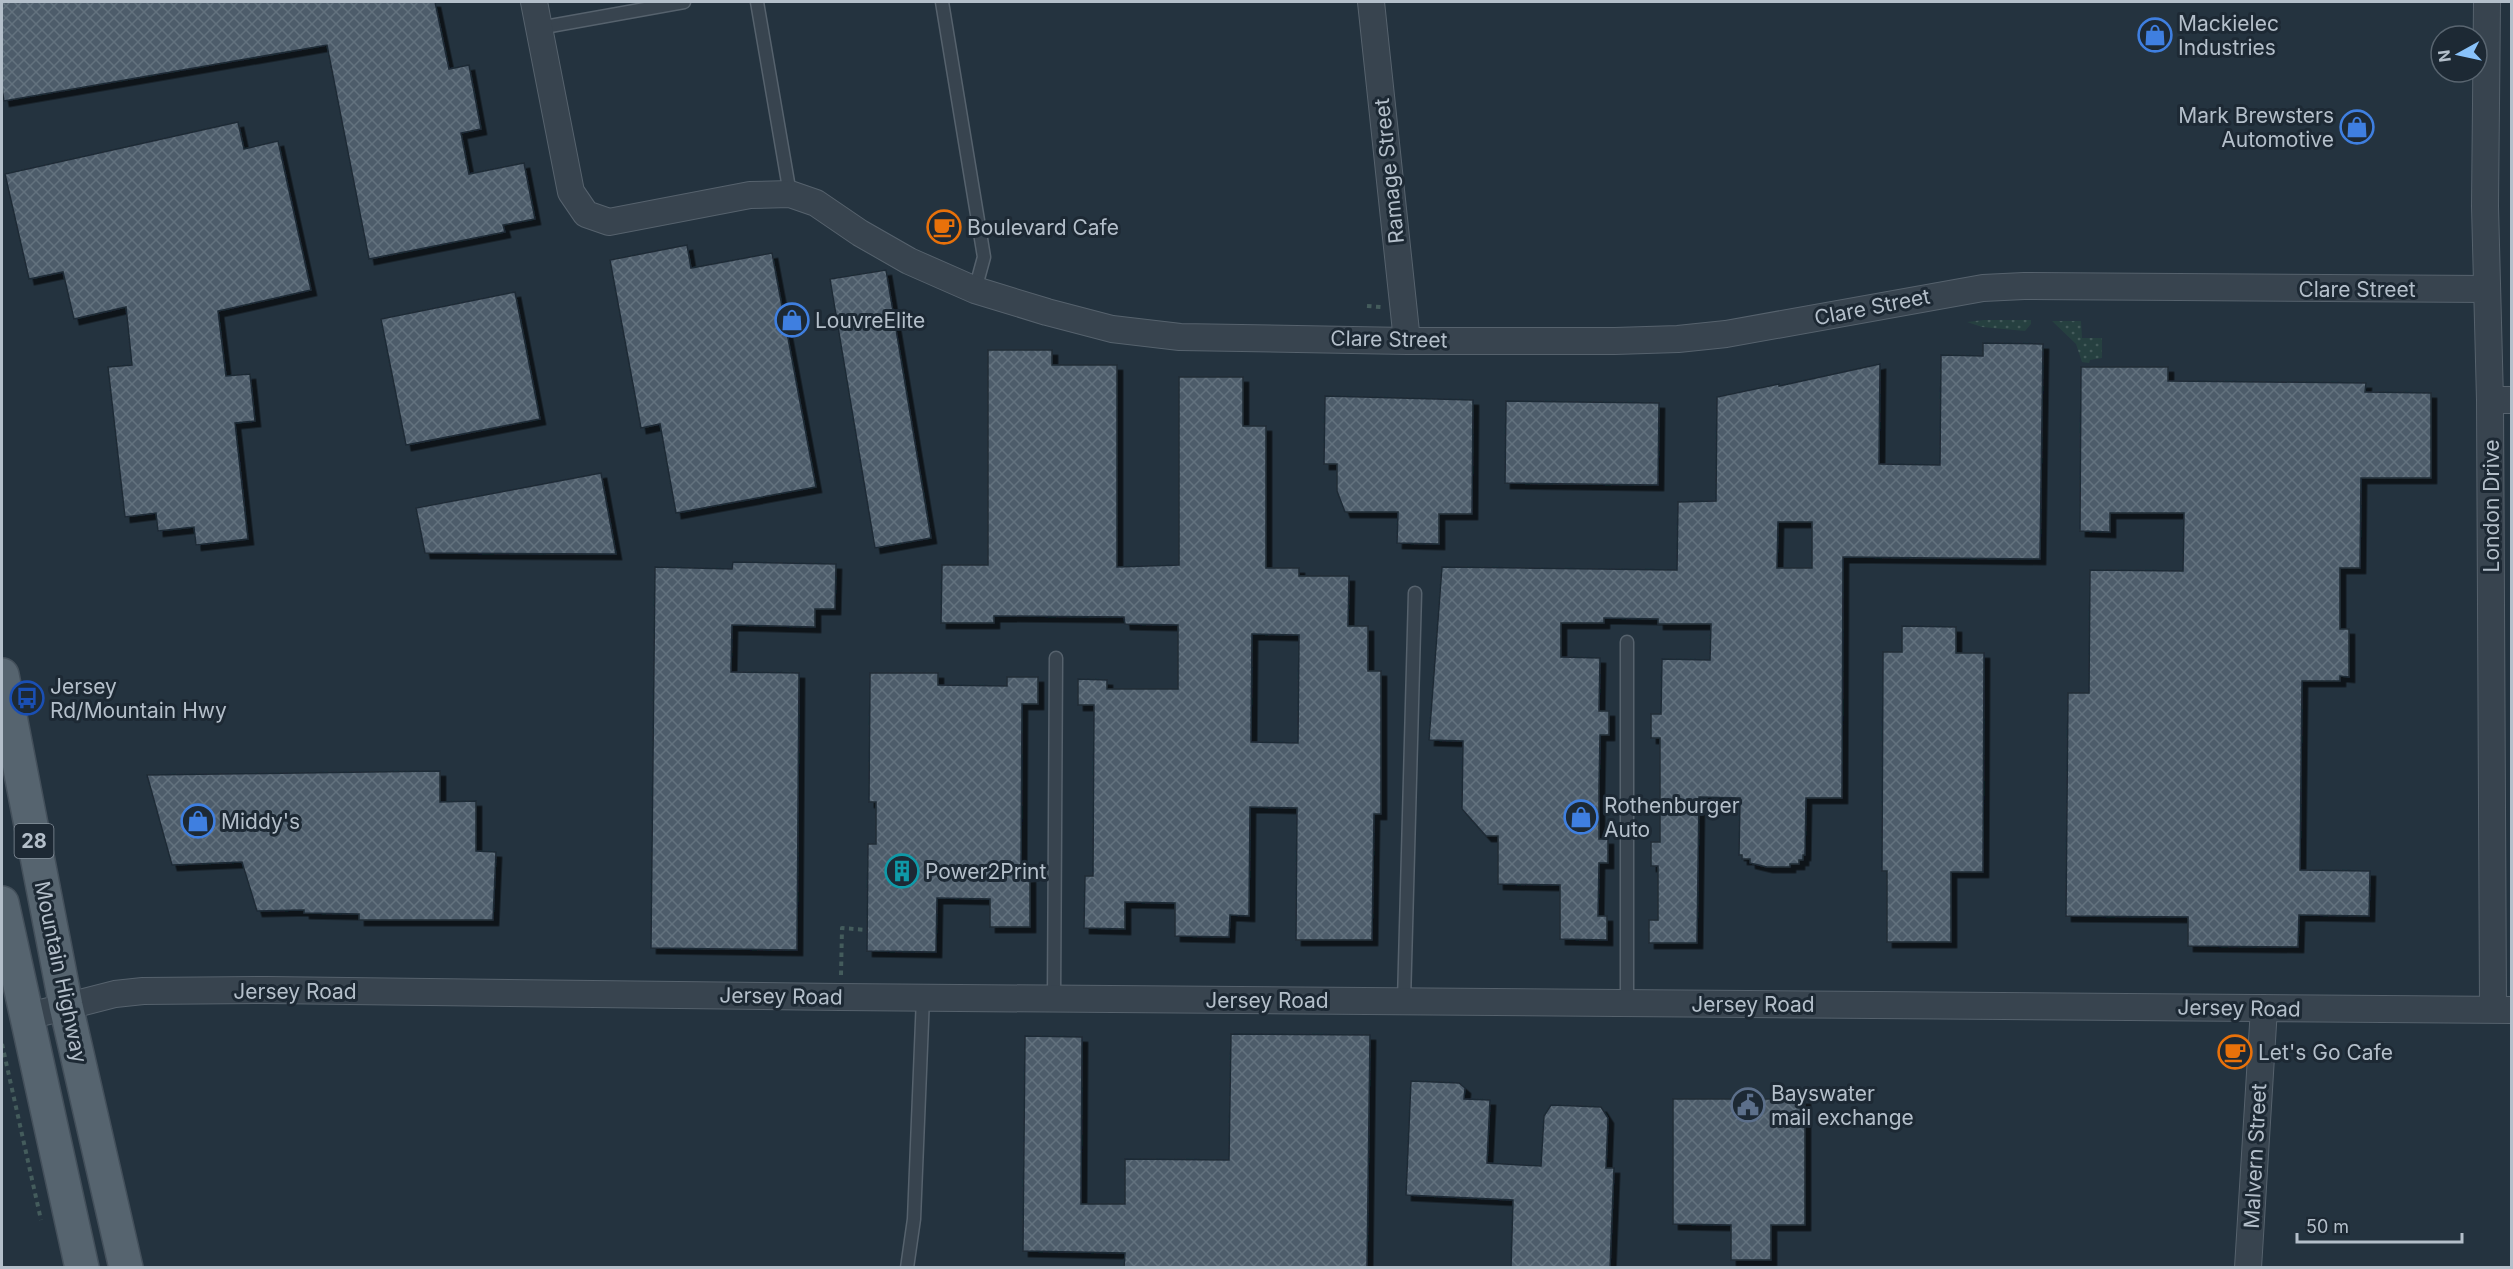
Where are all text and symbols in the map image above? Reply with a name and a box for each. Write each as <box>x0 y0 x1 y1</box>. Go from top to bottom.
place label: Mackielec Industries <box>2178 11 2279 60</box>
shop icon: Mackielec Industries <box>2137 17 2173 53</box>
north arrow <box>2429 24 2489 84</box>
text: N <box>2433 49 2455 64</box>
street label: Ramage Street <box>1369 97 1409 245</box>
place label: Mark Brewsters Automotive <box>2178 103 2334 152</box>
shop icon: Mark Brewsters Automotive <box>2339 109 2375 145</box>
cafe icon: Boulevard Cafe <box>926 209 962 245</box>
place label: Boulevard Cafe <box>967 215 1119 240</box>
street label: Clare Street <box>2298 277 2416 302</box>
street label: Clare Street <box>1812 284 1932 330</box>
shop icon: LouvreElite <box>774 302 810 338</box>
place label: LouvreElite <box>815 308 925 333</box>
street label: Clare Street <box>1330 325 1448 353</box>
street label: London Drive <box>2479 440 2504 572</box>
place label: Jersey Rd/Mountain Hwy <box>50 674 227 723</box>
bus stop icon: Jersey Rd/Mountain Hwy <box>9 680 45 716</box>
place label: Rothenburger Auto <box>1604 793 1740 842</box>
shop icon: Rothenburger Auto <box>1563 799 1599 835</box>
shop icon: Middy's <box>180 803 216 839</box>
place label: Middy's <box>221 809 300 834</box>
road number: 28 <box>15 824 54 858</box>
building icon: Power2Print <box>884 853 920 889</box>
place label: Power2Print <box>925 859 1046 884</box>
street label: Mountain Highway <box>30 879 93 1065</box>
street label: Jersey Road <box>233 979 357 1004</box>
street label: Jersey Road <box>719 982 843 1010</box>
street label: Jersey Road <box>1205 988 1329 1013</box>
street label: Jersey Road <box>1691 992 1815 1017</box>
street label: Jersey Road <box>2177 994 2301 1022</box>
cafe icon: Let's Go Cafe <box>2217 1034 2253 1070</box>
place label: Let's Go Cafe <box>2258 1040 2393 1065</box>
place label: Bayswater mail exchange <box>1771 1081 1914 1130</box>
street label: Malvern Street <box>2239 1083 2271 1229</box>
public building icon: Bayswater mail exchange <box>1730 1087 1766 1123</box>
scale bar <box>2297 1206 2462 1244</box>
text: 50 m <box>2306 1216 2349 1237</box>

